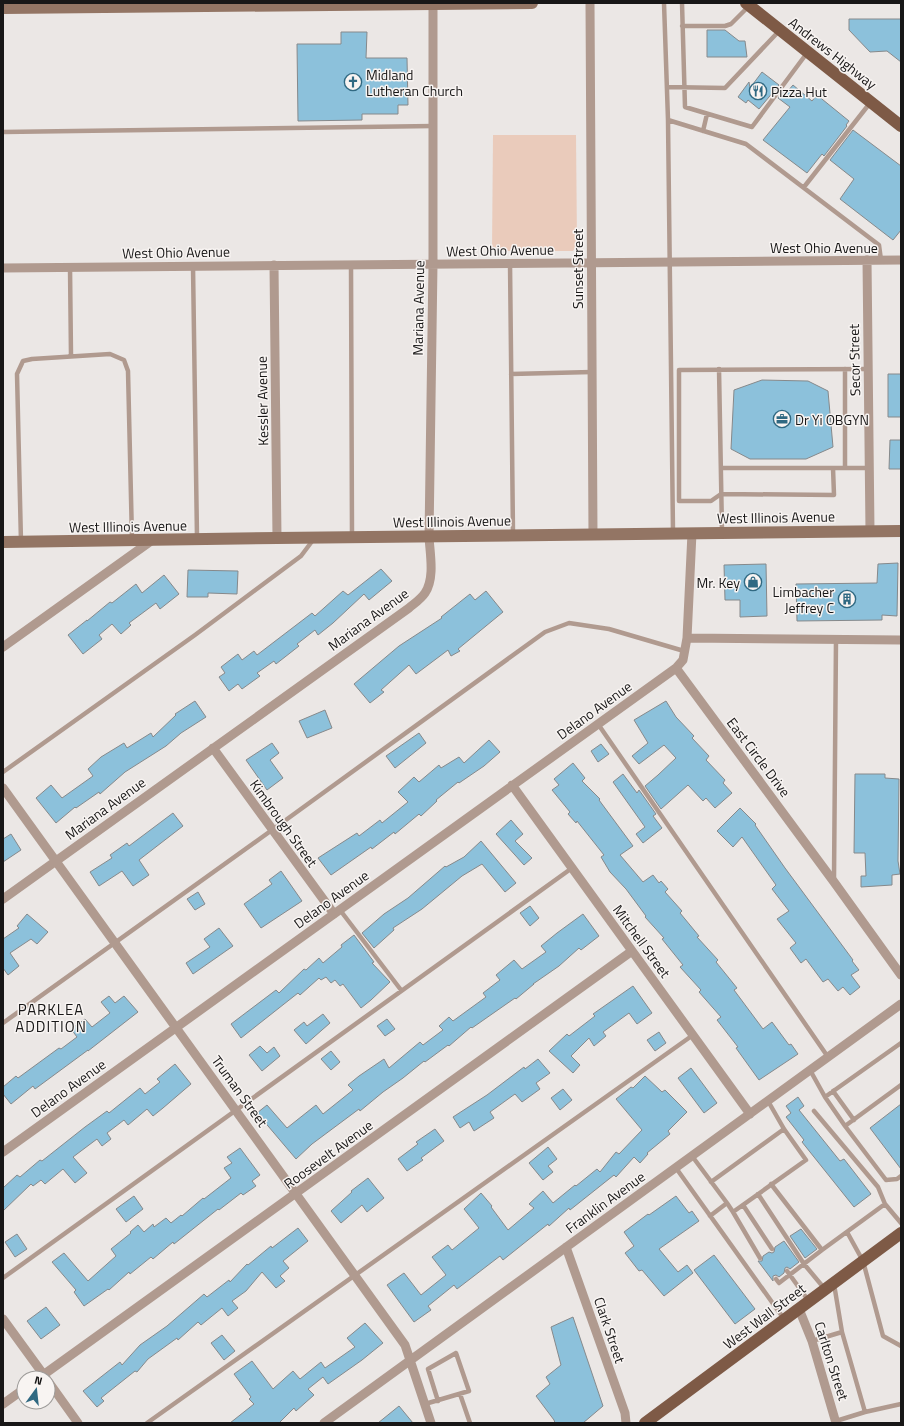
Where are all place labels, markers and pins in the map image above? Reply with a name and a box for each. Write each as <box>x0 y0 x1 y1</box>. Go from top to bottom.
place label: Midland Lutheran Church <box>366 64 463 101</box>
church icon: Midland Lutheran Church <box>343 72 363 92</box>
restaurant icon: Pizza Hut <box>748 81 768 101</box>
place label: Pizza Hut <box>771 81 827 102</box>
office icon: Dr Yi OBGYN <box>772 409 792 429</box>
place label: Dr Yi OBGYN <box>795 409 869 430</box>
place label: Mr. Key <box>697 572 740 593</box>
shop icon: Mr. Key <box>743 572 763 592</box>
place label: Limbacher Jeffrey C <box>773 581 834 618</box>
building icon: Limbacher Jeffrey C <box>837 589 857 609</box>

